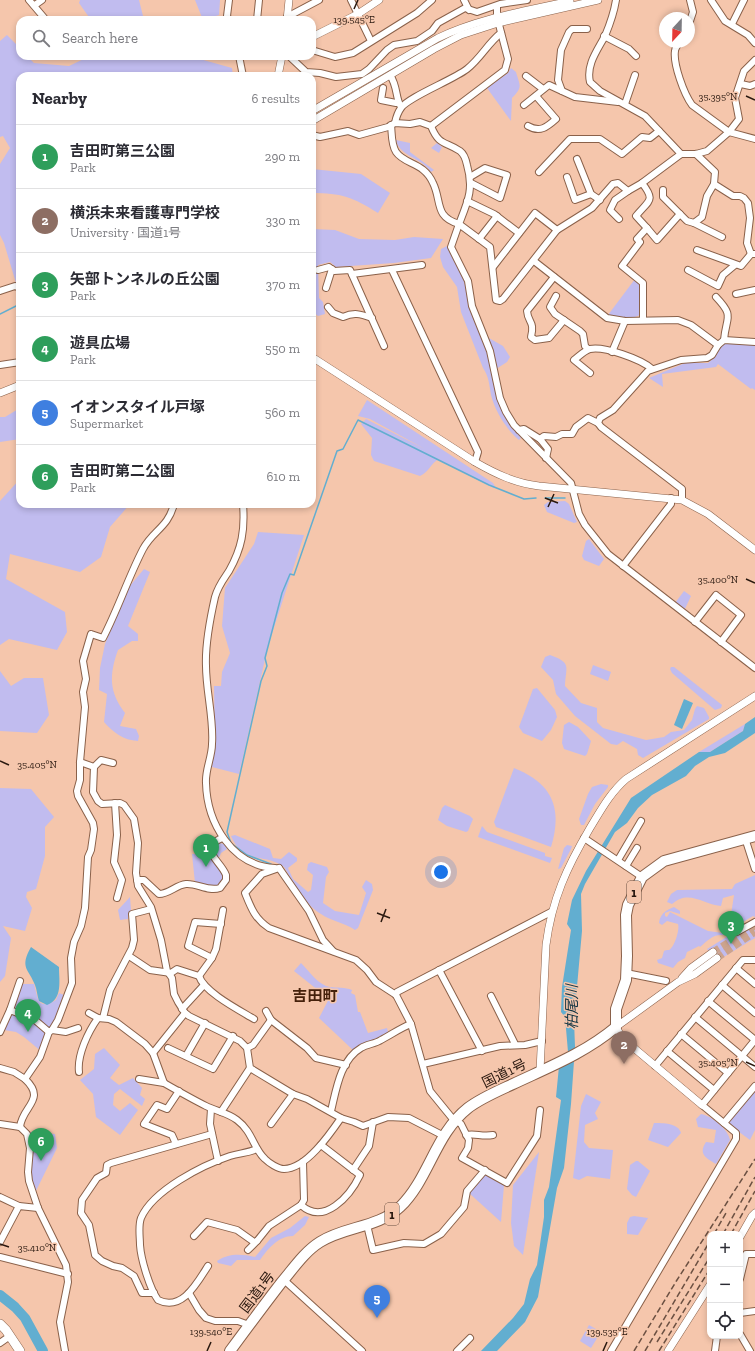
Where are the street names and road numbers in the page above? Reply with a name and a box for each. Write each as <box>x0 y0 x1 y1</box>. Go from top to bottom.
road number: 1 <box>627 881 641 903</box>
street label: 国道1号 <box>479 1055 529 1091</box>
road number: 1 <box>385 1203 399 1225</box>
street label: 国道1号 <box>236 1268 278 1316</box>

